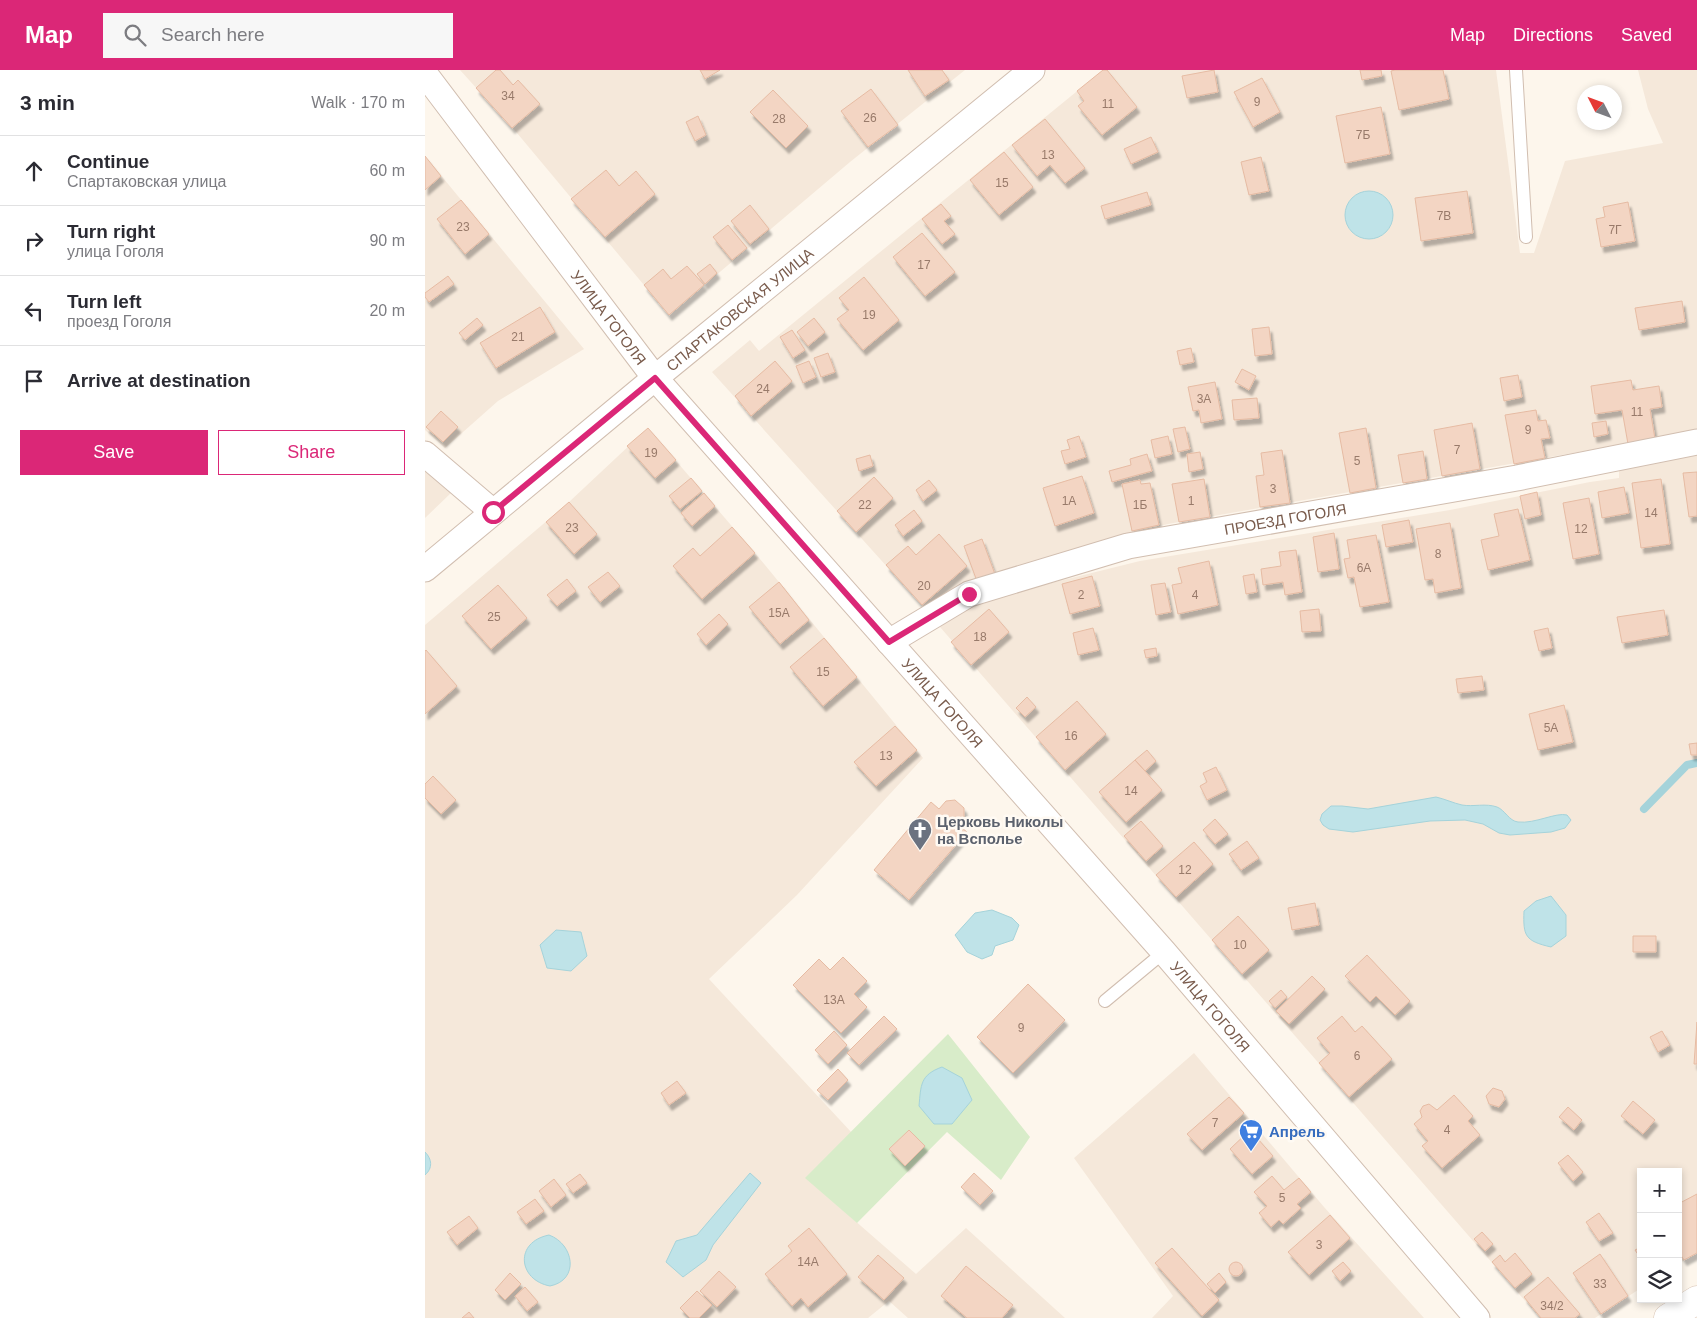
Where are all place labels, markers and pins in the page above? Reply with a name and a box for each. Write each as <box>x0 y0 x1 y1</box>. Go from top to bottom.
place label: Церковь Николы на Всполье <box>937 813 1063 847</box>
church icon: Церковь Николы на Всполье <box>907 817 933 851</box>
supermarket icon: Апрель <box>1238 1118 1264 1152</box>
place label: Апрель <box>1269 1123 1325 1140</box>

